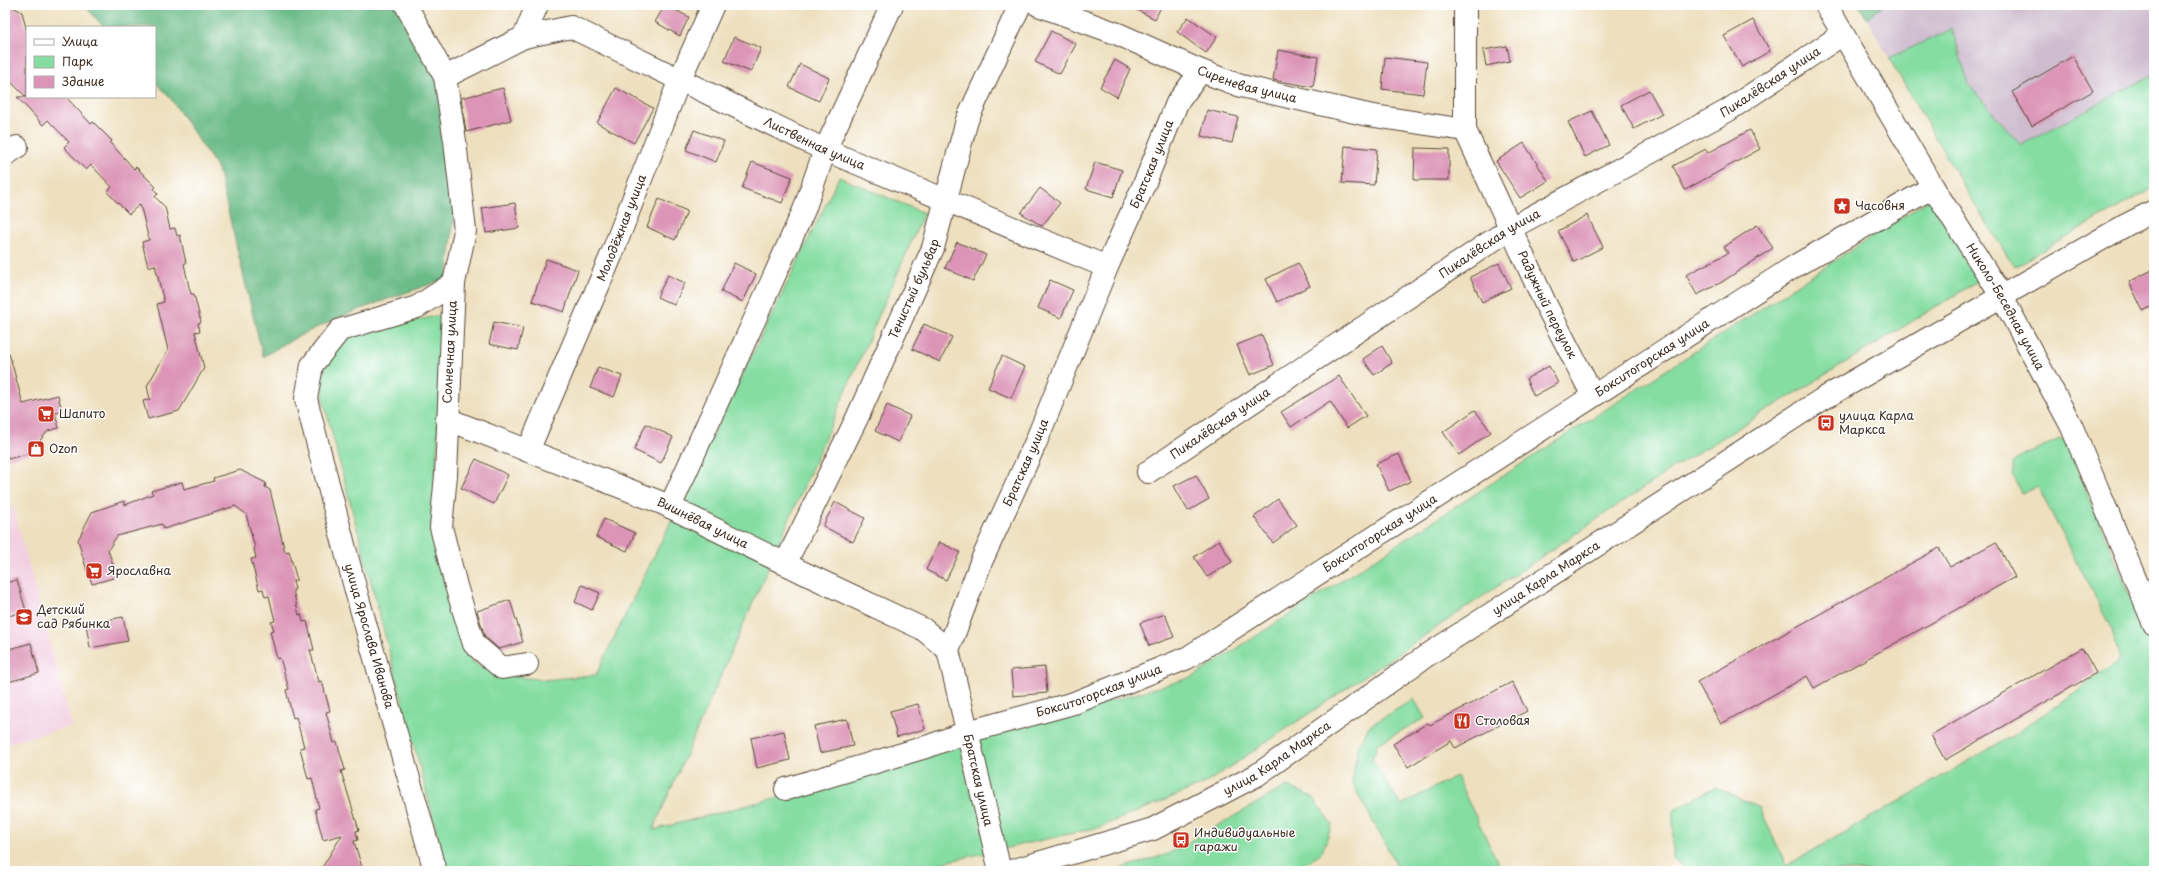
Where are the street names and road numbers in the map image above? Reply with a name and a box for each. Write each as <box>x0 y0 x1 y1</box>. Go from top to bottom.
street label: Пикалёвская улица <box>1716 41 1824 121</box>
street label: Сиреневая улица <box>1195 60 1299 107</box>
street label: Лиственная улица <box>761 112 868 174</box>
street label: Братская улица <box>1124 116 1178 211</box>
street label: Молодёжная улица <box>591 171 650 284</box>
street label: Пикалёвская улица <box>1435 204 1543 282</box>
street label: Тенистый бульвар <box>883 237 943 342</box>
street label: Николо-Беседная улица <box>1962 239 2050 373</box>
street label: Радужный переулок <box>1514 247 1583 362</box>
street label: Солнечная улица <box>437 299 461 404</box>
street label: Бокситогорская улица <box>1591 313 1713 401</box>
street label: Пикалёвская улица <box>1166 382 1274 463</box>
street label: Братская улица <box>998 415 1053 509</box>
street label: Бокситогорская улица <box>1319 489 1440 576</box>
street label: Вишнёвая улица <box>655 492 752 552</box>
street label: улица Карла Маркса <box>1488 535 1603 619</box>
street label: улица Ярослава Иванова <box>341 561 399 711</box>
street label: Бокситогорская улица <box>1034 659 1164 721</box>
street label: улица Карла Маркса <box>1220 716 1334 799</box>
street label: Братская улица <box>960 732 998 828</box>

